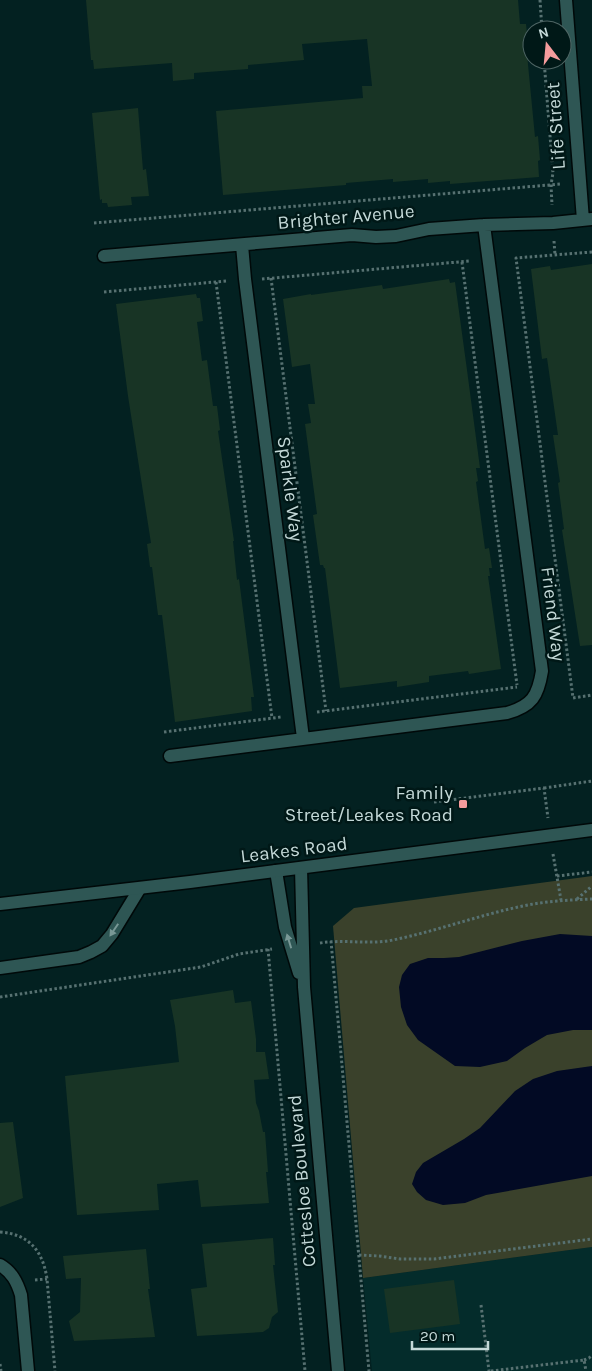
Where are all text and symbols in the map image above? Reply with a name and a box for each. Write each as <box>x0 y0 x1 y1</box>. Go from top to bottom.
north arrow <box>522 20 572 70</box>
text: N <box>536 23 551 43</box>
street label: Life Street <box>542 82 570 170</box>
street label: Brighter Avenue <box>277 200 415 234</box>
street label: Sparkle Way <box>273 435 307 543</box>
street label: Friend Way <box>536 565 570 663</box>
place label: Family Street/Leakes Road <box>285 782 453 826</box>
marker: Family Street/Leakes Road <box>457 798 469 810</box>
street label: Leakes Road <box>239 833 349 867</box>
one-way arrow <box>110 923 119 936</box>
one-way arrow <box>285 933 293 948</box>
street label: Cottesloe Boulevard <box>284 1094 320 1268</box>
scale bar <box>412 1318 488 1350</box>
text: 20 m <box>420 1327 455 1345</box>

